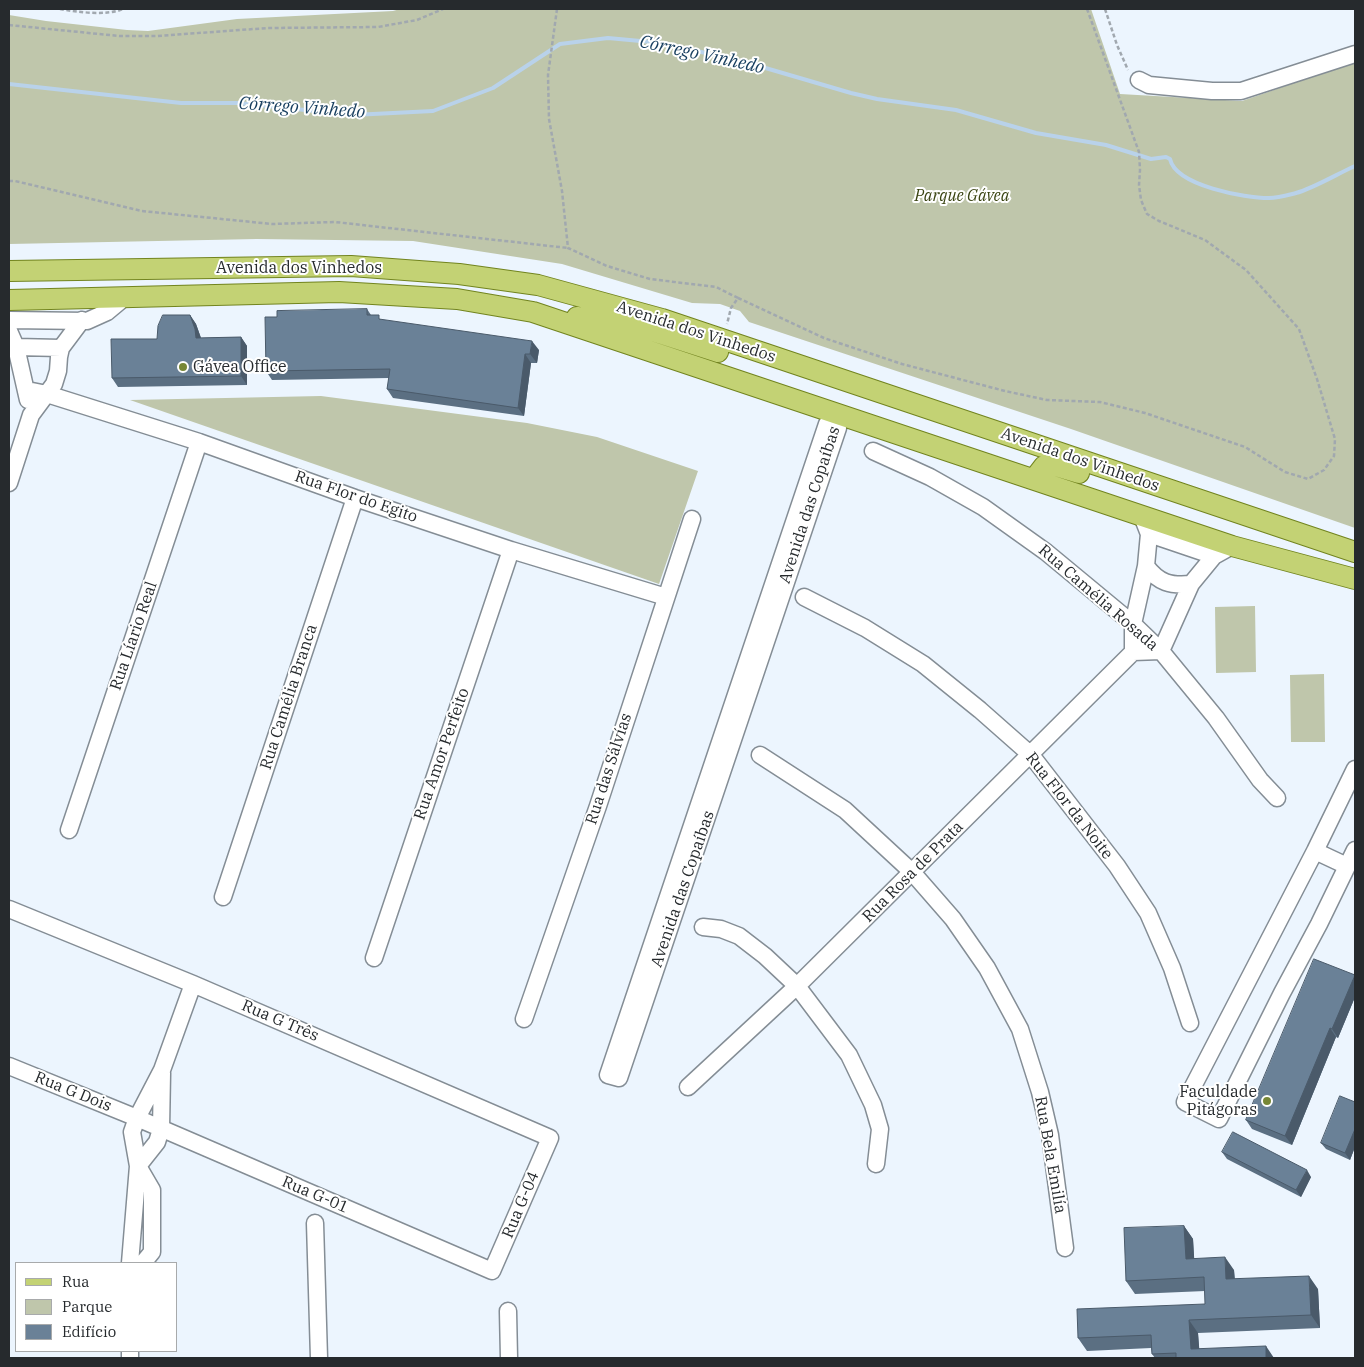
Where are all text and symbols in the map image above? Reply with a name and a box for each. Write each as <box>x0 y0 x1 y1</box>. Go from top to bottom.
water label: Córrego Vinhedo <box>638 31 766 79</box>
water label: Córrego Vinhedo <box>238 93 366 123</box>
park label: Parque Gávea <box>915 186 1009 206</box>
street label: Avenida dos Vinhedos <box>216 258 382 278</box>
street label: Avenida dos Vinhedos <box>614 297 778 367</box>
place label: Gávea Office <box>193 357 287 377</box>
marker: Gávea Office <box>177 361 189 373</box>
street label: Avenida das Copaíbas <box>775 424 845 586</box>
street label: Avenida dos Vinhedos <box>998 424 1162 496</box>
street label: Rua Flor do Egito <box>292 467 420 527</box>
street label: Rua Camélia Rosada <box>1034 541 1162 655</box>
street label: Rua Líario Real <box>106 579 162 693</box>
street label: Rua Camélia Branca <box>256 622 322 772</box>
street label: Rua Amor Perfeito <box>410 685 474 823</box>
street label: Rua das Sálvías <box>582 711 636 827</box>
street label: Rua Flor da Noite <box>1021 749 1117 863</box>
street label: Avenida das Copaíbas <box>647 808 719 970</box>
street label: Rua Rosa de Prata <box>859 818 967 926</box>
street label: Rua G Três <box>239 996 321 1046</box>
street label: Rua G Dois <box>32 1068 114 1116</box>
place label: Faculdade Pitágoras <box>1179 1082 1257 1120</box>
street label: Rua Bela Emilía <box>1030 1095 1070 1215</box>
marker: Faculdade Pitágoras <box>1261 1095 1273 1107</box>
street label: Rua G-04 <box>498 1169 544 1241</box>
street label: Rua G-01 <box>279 1172 351 1218</box>
legend <box>15 1262 178 1352</box>
text: Rua <box>62 1272 89 1291</box>
text: Parque <box>62 1297 112 1316</box>
text: Edifício <box>62 1322 116 1341</box>

